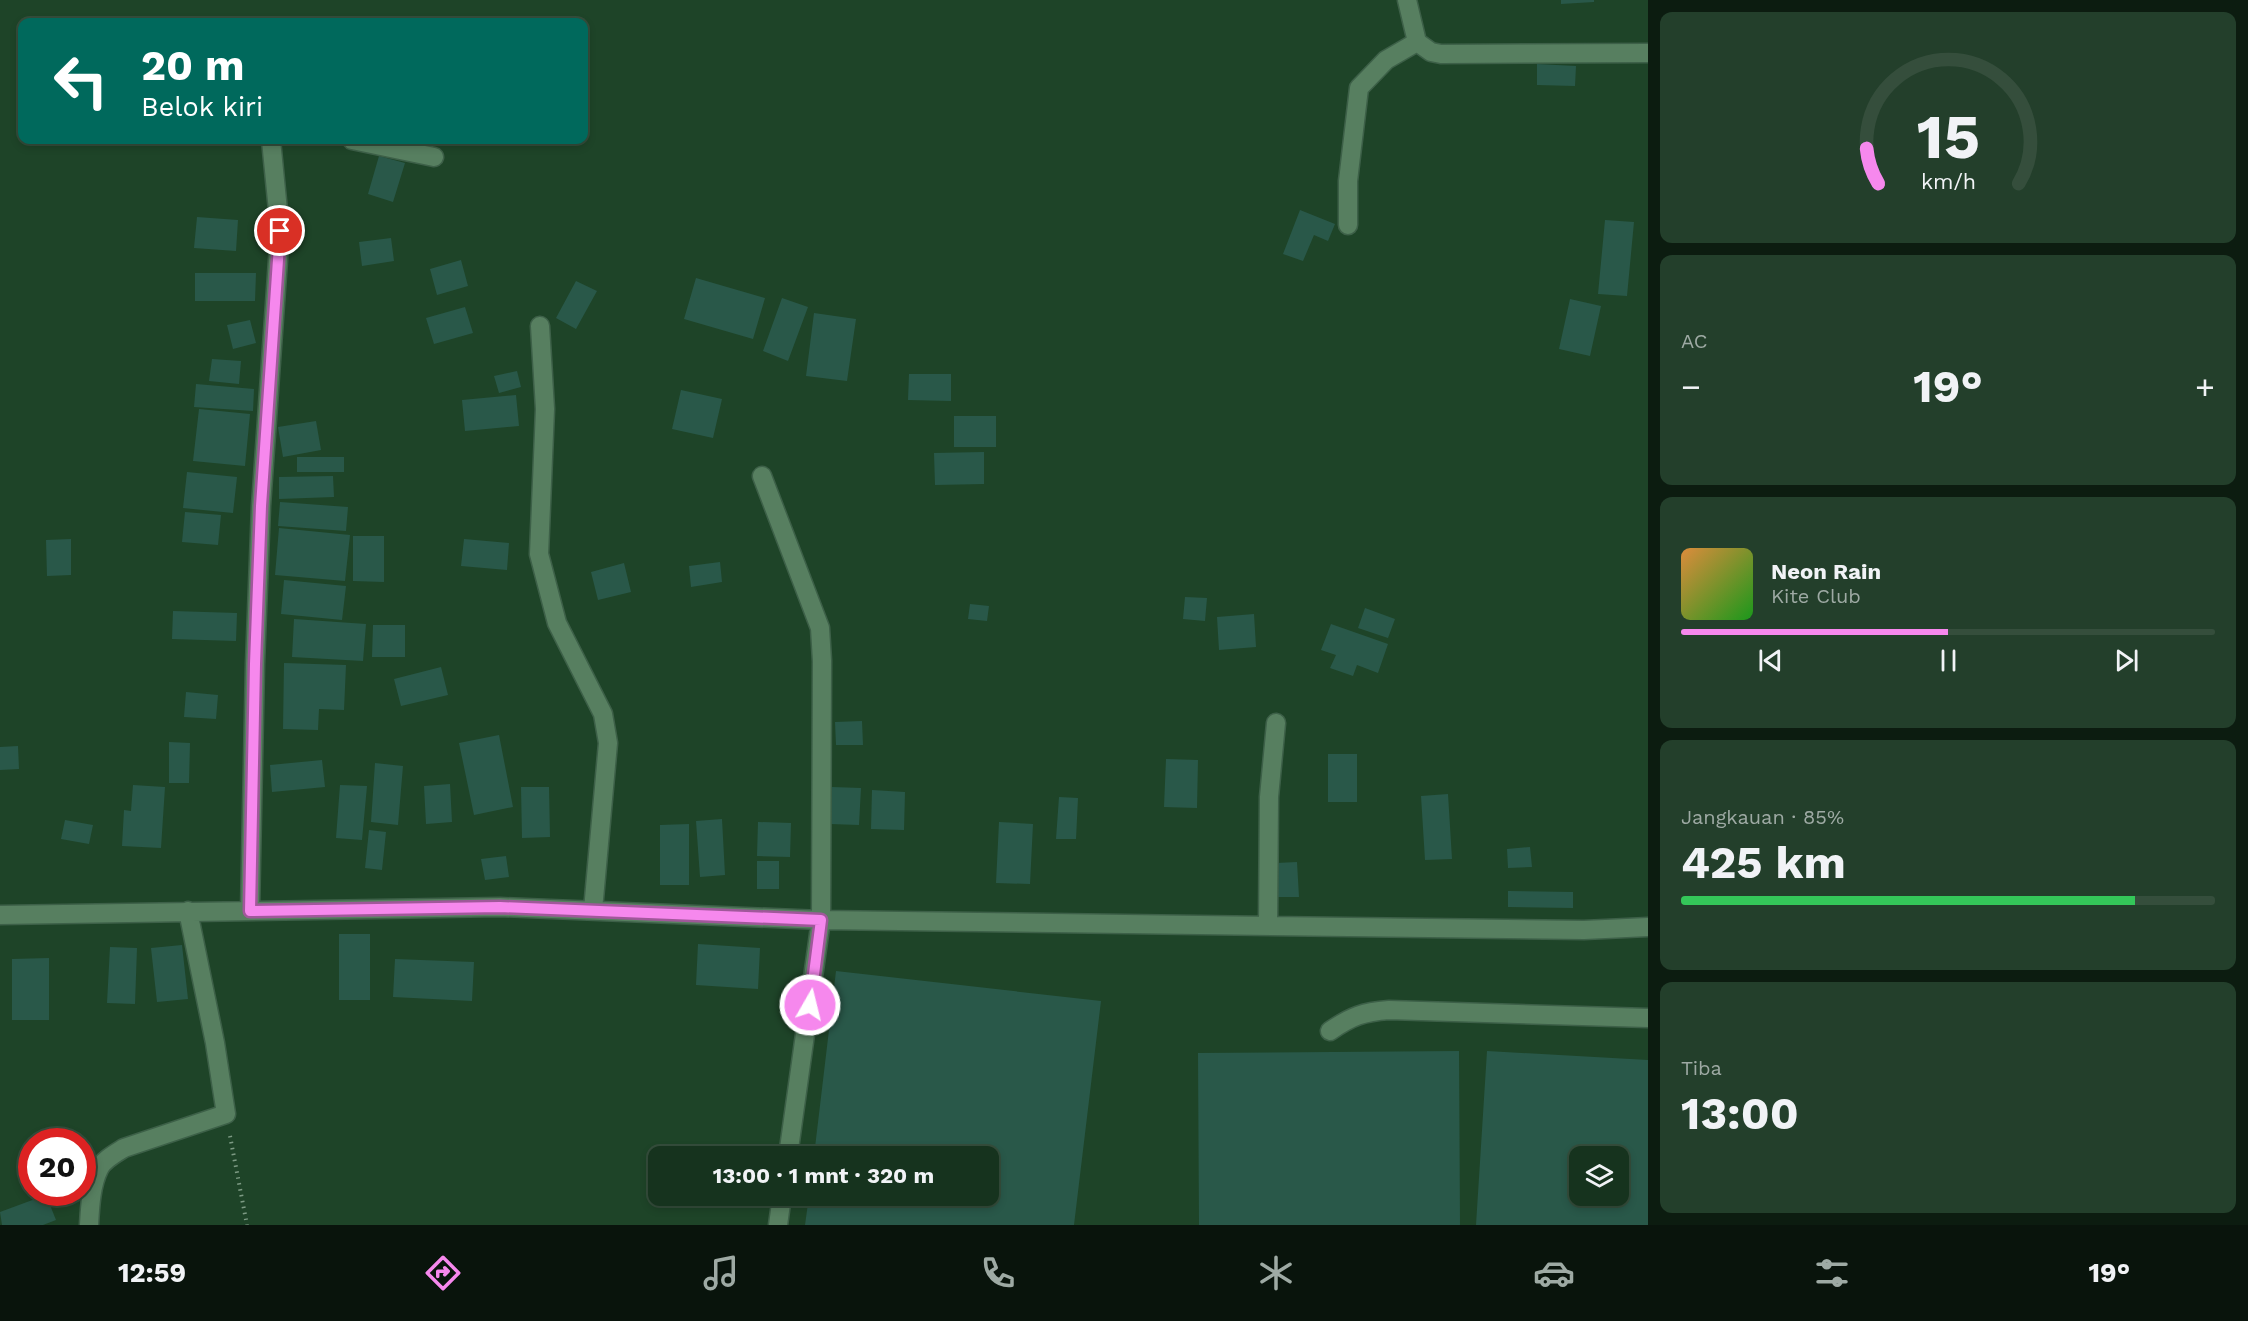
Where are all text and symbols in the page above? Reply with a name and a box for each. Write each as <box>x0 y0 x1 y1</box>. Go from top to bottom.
text: 20 m <box>141 41 245 90</box>
icon: left <box>42 42 120 120</box>
text: Belok kiri <box>141 91 263 123</box>
text: 15 <box>1916 100 1980 173</box>
text: km/h <box>1920 170 1976 195</box>
pin <box>254 205 305 256</box>
icon: arrive <box>263 214 296 247</box>
text: AC <box>1681 329 1707 353</box>
text: 19° <box>1913 360 1983 413</box>
text: − <box>1681 367 1701 406</box>
text: + <box>2195 367 2215 406</box>
text: Neon Rain <box>1771 559 1881 584</box>
text: Kite Club <box>1771 584 1861 608</box>
icon: previous <box>1754 644 1787 677</box>
icon: pause <box>1932 644 1965 677</box>
icon: next <box>2110 644 2143 677</box>
text: Jangkauan · 85% <box>1681 805 1844 829</box>
text: 425 km <box>1681 836 1846 889</box>
position arrow <box>778 973 842 1037</box>
text: Tiba <box>1681 1056 1722 1080</box>
text: 13:00 <box>1681 1087 1799 1140</box>
speed limit sign: 20 <box>18 1128 96 1206</box>
map controls <box>1569 1146 1629 1206</box>
button: layers <box>1569 1146 1629 1206</box>
text: 13:00 · 1 mnt · 320 m <box>713 1163 934 1188</box>
icon: directions <box>422 1252 464 1294</box>
icon: music <box>700 1252 742 1294</box>
icon: phone <box>977 1252 1019 1294</box>
icon: climate <box>1255 1252 1297 1294</box>
icon: car <box>1533 1252 1575 1294</box>
icon: filters <box>1811 1252 1853 1294</box>
text: 12:59 <box>118 1257 186 1289</box>
text: 19° <box>2088 1257 2130 1289</box>

